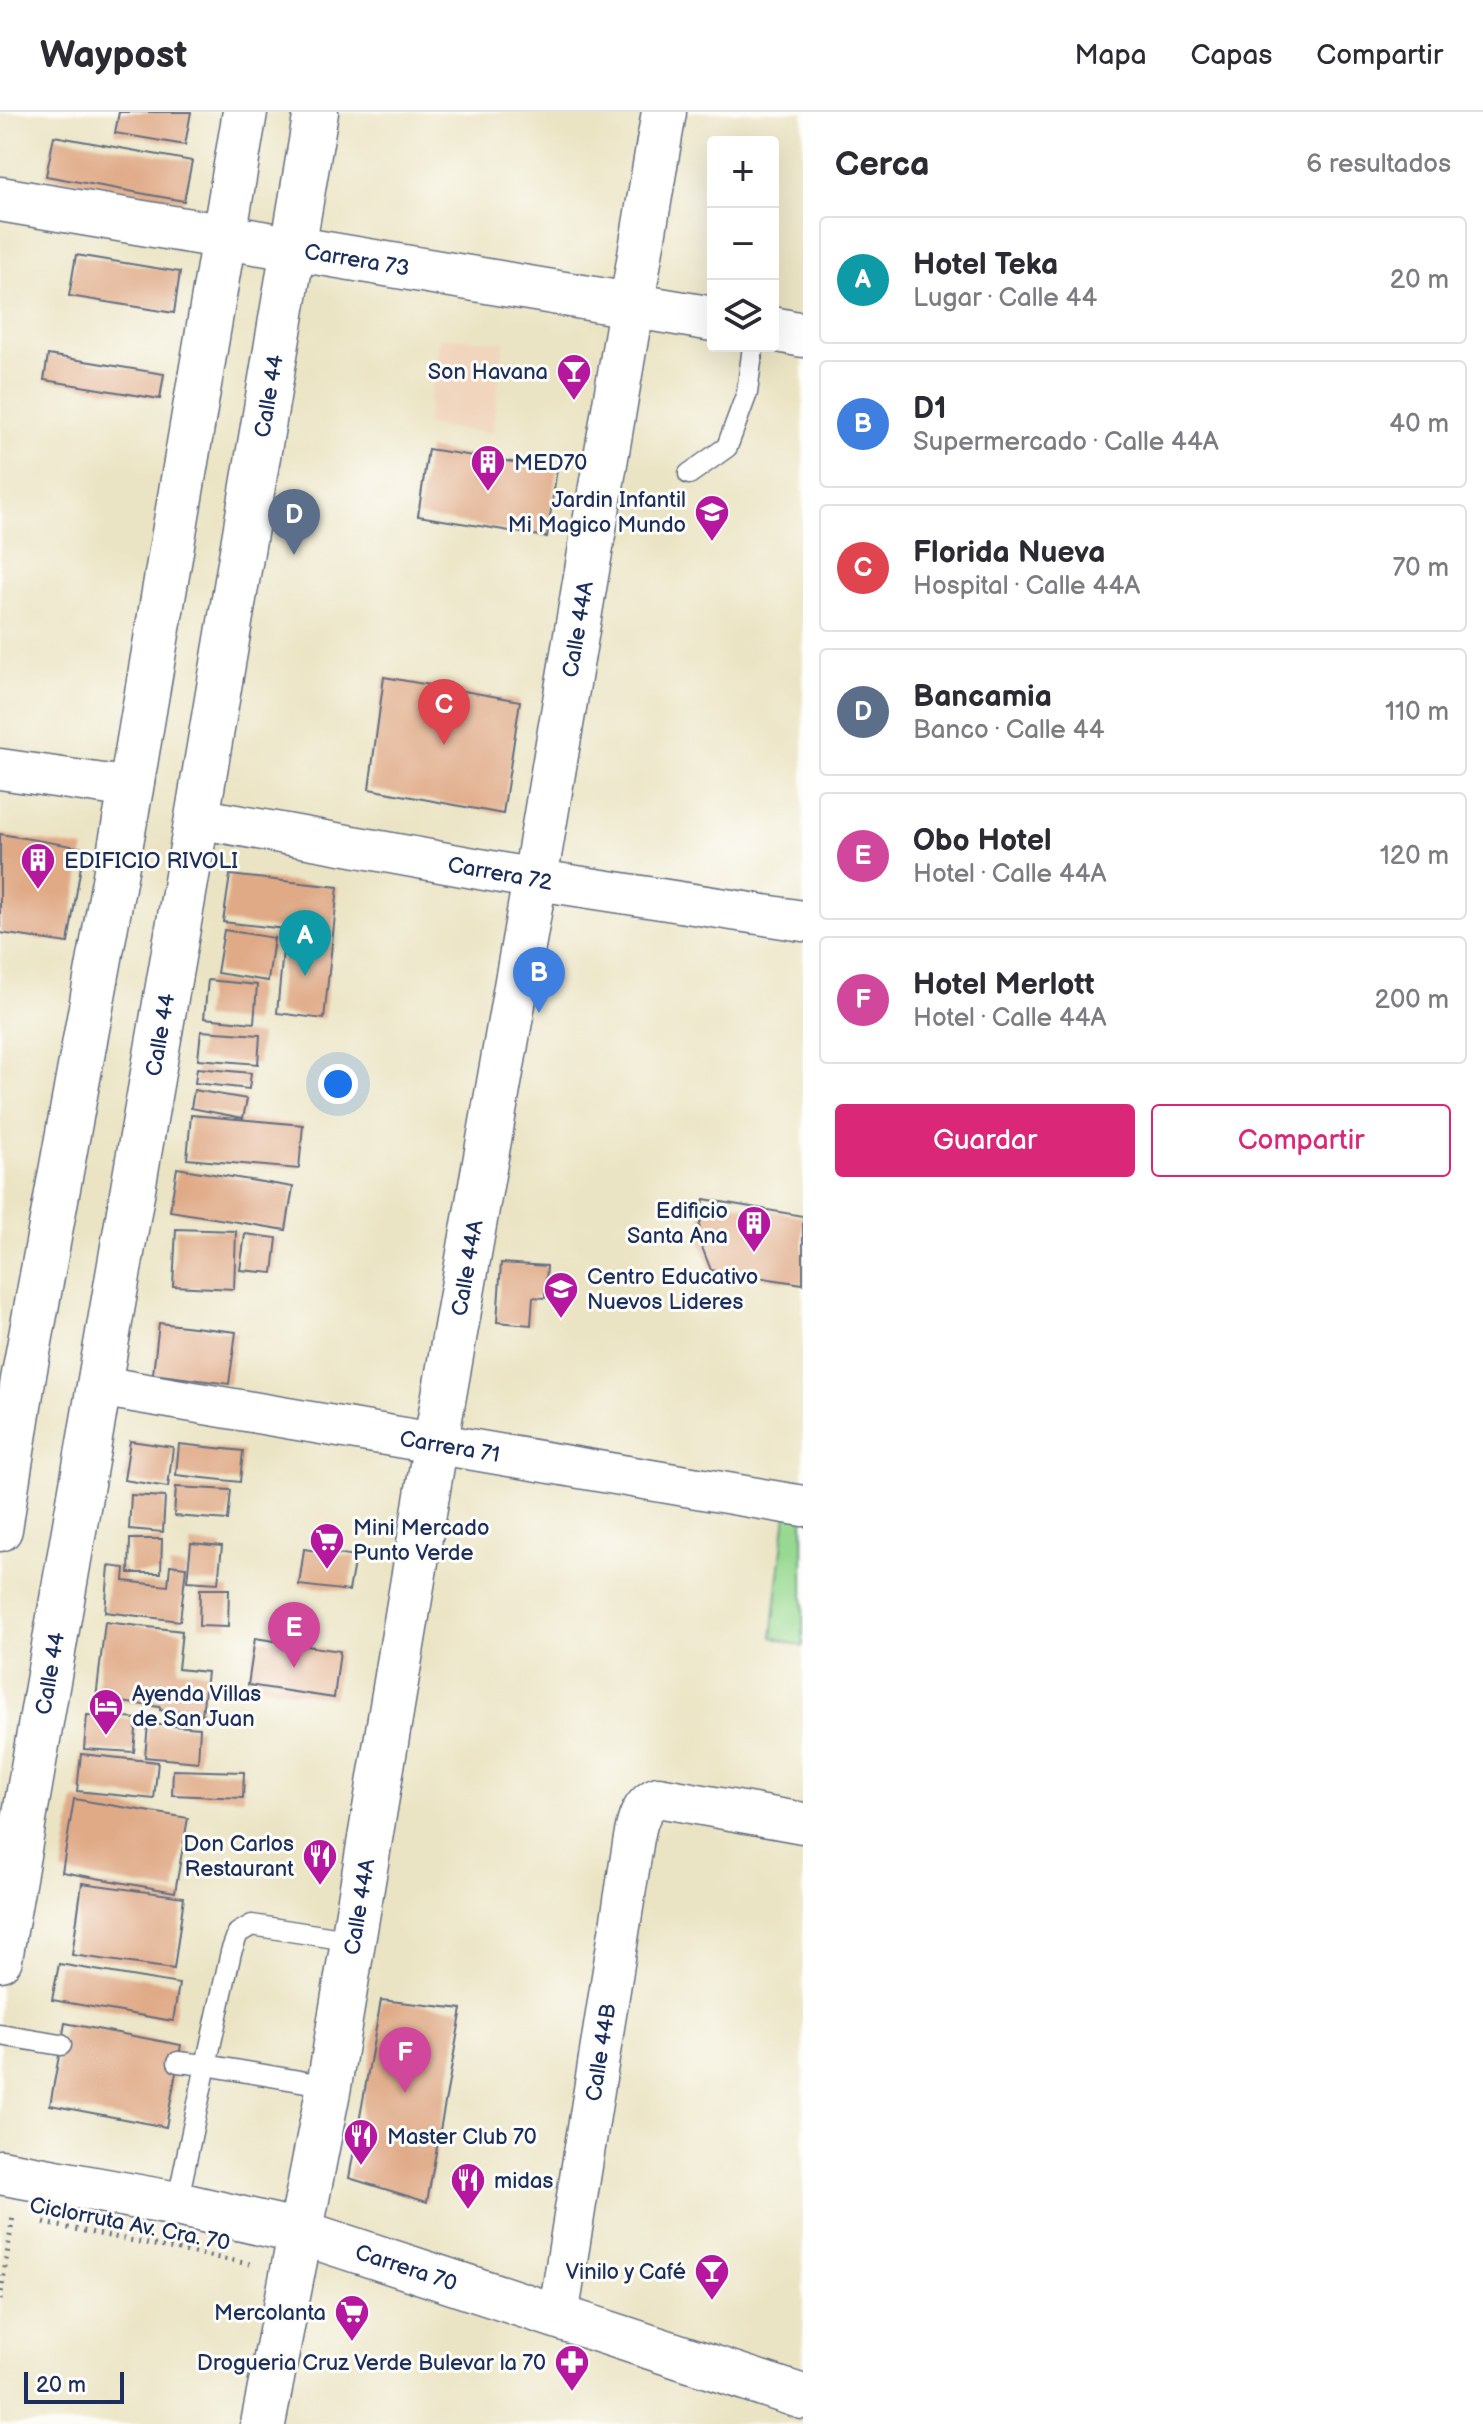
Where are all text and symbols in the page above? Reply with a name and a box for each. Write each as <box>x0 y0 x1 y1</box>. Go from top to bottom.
text: Waypost <box>40 33 187 78</box>
text: Mapa <box>1074 39 1147 72</box>
text: Capas <box>1191 39 1272 72</box>
text: Compartir <box>1316 39 1443 72</box>
map controls <box>707 136 779 352</box>
button: + <box>707 136 779 208</box>
text: Cerca <box>835 144 930 185</box>
text: 6 resultados <box>1306 149 1451 180</box>
button: − <box>707 208 779 280</box>
street label: Carrera 73 <box>302 238 411 283</box>
text: Hotel Teka <box>913 247 1058 283</box>
text: A <box>855 265 871 296</box>
text: 20 m <box>1390 265 1449 296</box>
button: layers <box>707 280 779 352</box>
text: Lugar · Calle 44 <box>913 283 1097 314</box>
street label: Calle 44 <box>249 352 290 440</box>
bar icon: Son Havana <box>555 352 593 402</box>
place label: Son Havana <box>428 359 548 386</box>
text: D1 <box>913 391 947 427</box>
text: B <box>854 409 872 440</box>
text: 40 m <box>1389 409 1449 440</box>
text: Supermercado · Calle 44A <box>913 427 1219 458</box>
building icon: MED70 <box>469 443 507 493</box>
place label: MED70 <box>514 450 587 477</box>
place label: Jardin Infantil Mi Magico Mundo <box>508 487 686 539</box>
pin: D <box>268 489 320 555</box>
school or university icon: Jardin Infantil Mi Magico Mundo <box>693 493 731 543</box>
text: Florida Nueva <box>913 535 1105 571</box>
text: C <box>854 553 872 584</box>
text: 70 m <box>1392 553 1449 584</box>
text: Hospital · Calle 44A <box>913 571 1140 602</box>
street label: Calle 44A <box>557 579 600 680</box>
pin: C <box>418 679 470 745</box>
text: Bancamia <box>913 679 1052 715</box>
text: D <box>854 697 872 728</box>
text: 110 m <box>1385 697 1449 728</box>
text: Banco · Calle 44 <box>913 715 1105 746</box>
text: Obo Hotel <box>913 823 1051 859</box>
building icon: EDIFICIO RIVOLI <box>19 841 57 891</box>
text: E <box>855 841 871 872</box>
text: 120 m <box>1380 841 1449 872</box>
place label: EDIFICIO RIVOLI <box>64 848 238 875</box>
street label: Carrera 72 <box>445 852 554 897</box>
text: Hotel · Calle 44A <box>913 859 1107 890</box>
pin: A <box>279 910 331 976</box>
pin: B <box>513 947 565 1013</box>
text: Hotel Merlott <box>913 967 1095 1003</box>
text: F <box>855 985 871 1016</box>
text: 200 m <box>1375 985 1449 1016</box>
street label: Calle 44 <box>141 991 182 1078</box>
text: Hotel · Calle 44A <box>913 1003 1107 1034</box>
your location <box>318 1064 358 1104</box>
button: Guardar <box>835 1104 1135 1177</box>
button: Compartir <box>1151 1104 1451 1177</box>
place label: Edificio Santa Ana <box>627 1198 728 1250</box>
building icon: Edificio Santa Ana <box>735 1204 773 1254</box>
street label: Calle 44A <box>446 1217 490 1318</box>
place label: Centro Educativo Nuevos Lideres <box>587 1264 758 1316</box>
school or university icon: Centro Educativo Nuevos Lideres <box>542 1270 580 1320</box>
street label: Carrera 71 <box>397 1425 502 1469</box>
place label: Mini Mercado Punto Verde <box>353 1515 489 1567</box>
supermarket icon: Mini Mercado Punto Verde <box>308 1521 346 1571</box>
pin: E <box>268 1602 320 1668</box>
street label: Calle 44 <box>30 1629 71 1717</box>
place label: Ayenda Villas de San Juan <box>132 1681 261 1733</box>
hotel icon: Ayenda Villas de San Juan <box>87 1687 125 1737</box>
place label: Don Carlos Restaurant <box>183 1831 294 1883</box>
restaurant icon: Don Carlos Restaurant <box>301 1837 339 1887</box>
street label: Calle 44A <box>339 1856 382 1957</box>
street label: Calle 44B <box>580 2002 623 2103</box>
pin: F <box>379 2027 431 2093</box>
restaurant icon: Master Club 70 <box>342 2117 380 2167</box>
place label: Master Club 70 <box>387 2124 537 2151</box>
restaurant icon: midas <box>449 2161 487 2211</box>
place label: midas <box>494 2168 553 2195</box>
street label: Ciclorruta Av. Cra. 70 <box>27 2192 232 2257</box>
street label: Carrera 70 <box>352 2239 460 2298</box>
bar icon: Vinilo y Café <box>693 2252 731 2302</box>
place label: Vinilo y Café <box>566 2259 686 2286</box>
supermarket icon: Mercolanta <box>333 2293 371 2343</box>
place label: Mercolanta <box>214 2300 326 2327</box>
pharmacy icon: Drogueria Cruz Verde Bulevar la 70 <box>553 2343 591 2393</box>
place label: Drogueria Cruz Verde Bulevar la 70 <box>197 2350 546 2377</box>
scale bar <box>24 2368 124 2404</box>
text: 20 m <box>36 2372 86 2399</box>

